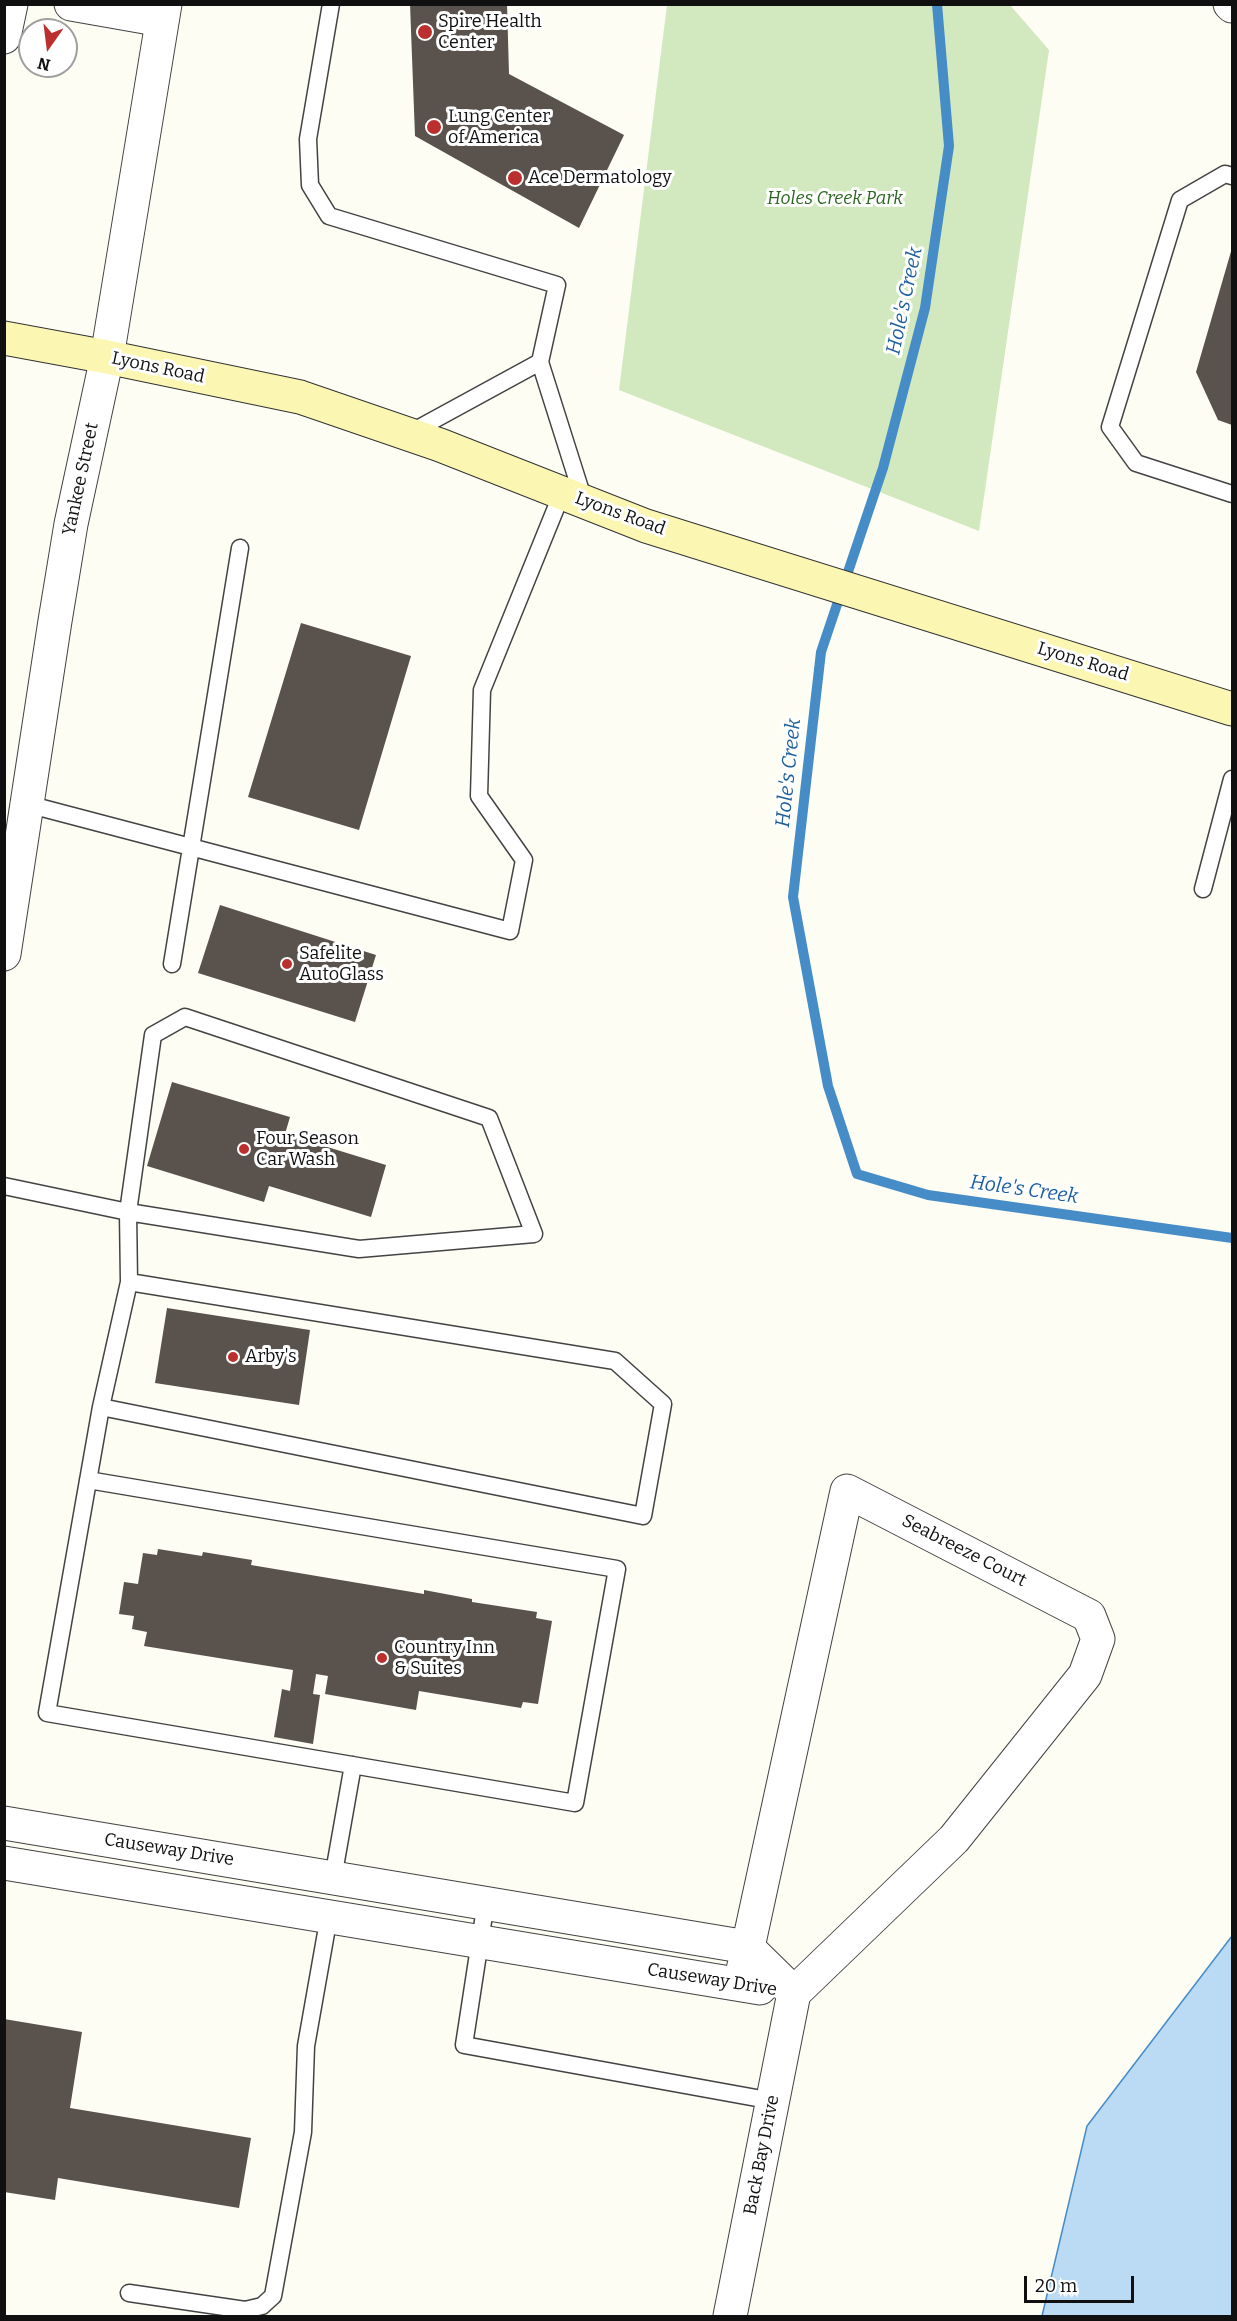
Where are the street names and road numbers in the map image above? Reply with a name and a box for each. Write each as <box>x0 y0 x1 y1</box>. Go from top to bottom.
street label: Lyons Road <box>110 348 206 388</box>
street label: Yankee Street <box>58 421 104 537</box>
street label: Lyons Road <box>572 488 668 540</box>
street label: Lyons Road <box>1035 638 1131 686</box>
street label: Seabreeze Court <box>898 1510 1030 1592</box>
street label: Causeway Drive <box>103 1829 235 1871</box>
street label: Causeway Drive <box>646 1959 778 2001</box>
street label: Back Bay Drive <box>740 2093 784 2217</box>

